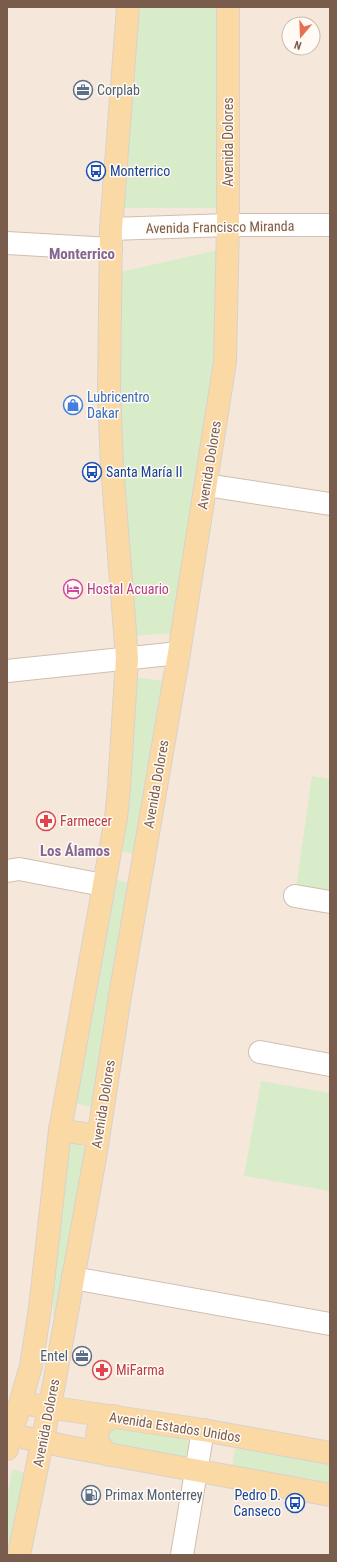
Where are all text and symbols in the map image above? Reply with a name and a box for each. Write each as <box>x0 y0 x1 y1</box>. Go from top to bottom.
north arrow <box>281 16 321 56</box>
text: N <box>292 38 303 52</box>
office icon: Corplab <box>72 79 94 101</box>
place label: Corplab <box>97 82 140 98</box>
street label: Avenida Dolores <box>220 97 236 187</box>
bus stop icon: Monterrico <box>85 160 107 182</box>
place label: Monterrico <box>110 163 170 179</box>
street label: Avenida Francisco Miranda <box>145 218 295 236</box>
district label: Monterrico <box>49 245 115 263</box>
place label: Lubricentro Dakar <box>87 389 150 421</box>
shop icon: Lubricentro Dakar <box>62 394 84 416</box>
street label: Avenida Dolores <box>194 420 224 510</box>
bus stop icon: Santa María II <box>81 461 103 483</box>
place label: Santa María II <box>106 464 183 480</box>
hotel icon: Hostal Acuario <box>62 578 84 600</box>
place label: Hostal Acuario <box>87 581 169 597</box>
street label: Avenida Dolores <box>140 739 172 829</box>
pharmacy icon: Farmecer <box>35 810 57 832</box>
place label: Farmecer <box>60 813 112 829</box>
district label: Los Álamos <box>40 842 110 860</box>
street label: Avenida Dolores <box>88 1059 118 1149</box>
office icon: Entel <box>71 1345 93 1367</box>
place label: Entel <box>40 1348 68 1364</box>
pharmacy icon: MiFarma <box>91 1359 113 1381</box>
place label: MiFarma <box>116 1362 165 1378</box>
street label: Avenida Dolores <box>30 1378 62 1468</box>
street label: Avenida Estados Unidos <box>108 1409 242 1445</box>
fuel station icon: Primax Monterrey <box>80 1484 102 1506</box>
place label: Primax Monterrey <box>105 1487 203 1503</box>
place label: Pedro D. Canseco <box>233 1487 281 1519</box>
bus stop icon: Pedro D. Canseco <box>284 1492 306 1514</box>

